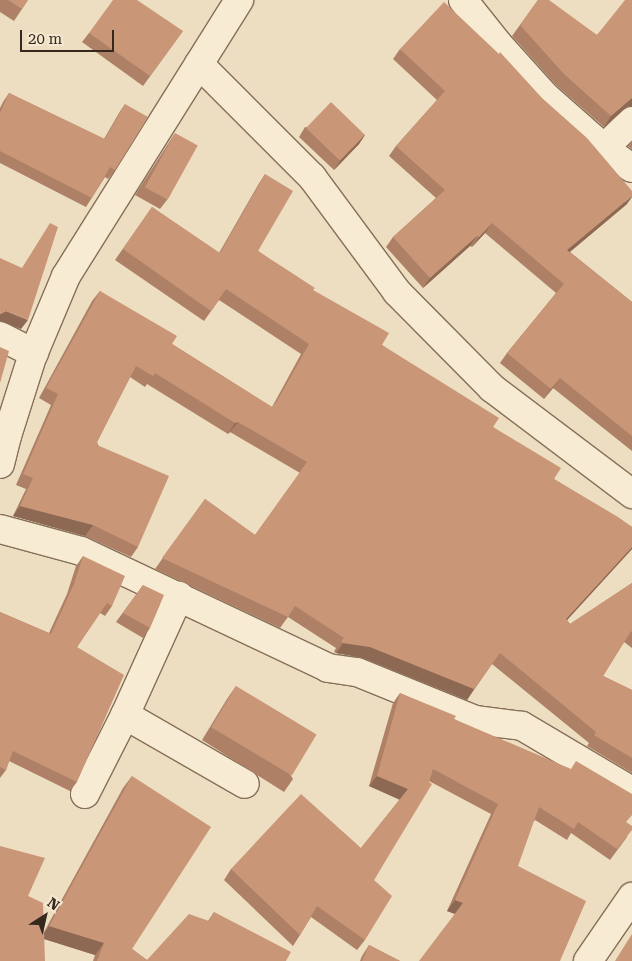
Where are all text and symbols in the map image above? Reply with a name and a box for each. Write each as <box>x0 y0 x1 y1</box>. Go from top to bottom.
scale bar <box>22 20 116 52</box>
text: 20 m <box>28 30 62 48</box>
north arrow <box>20 891 70 941</box>
text: N <box>45 894 63 913</box>

